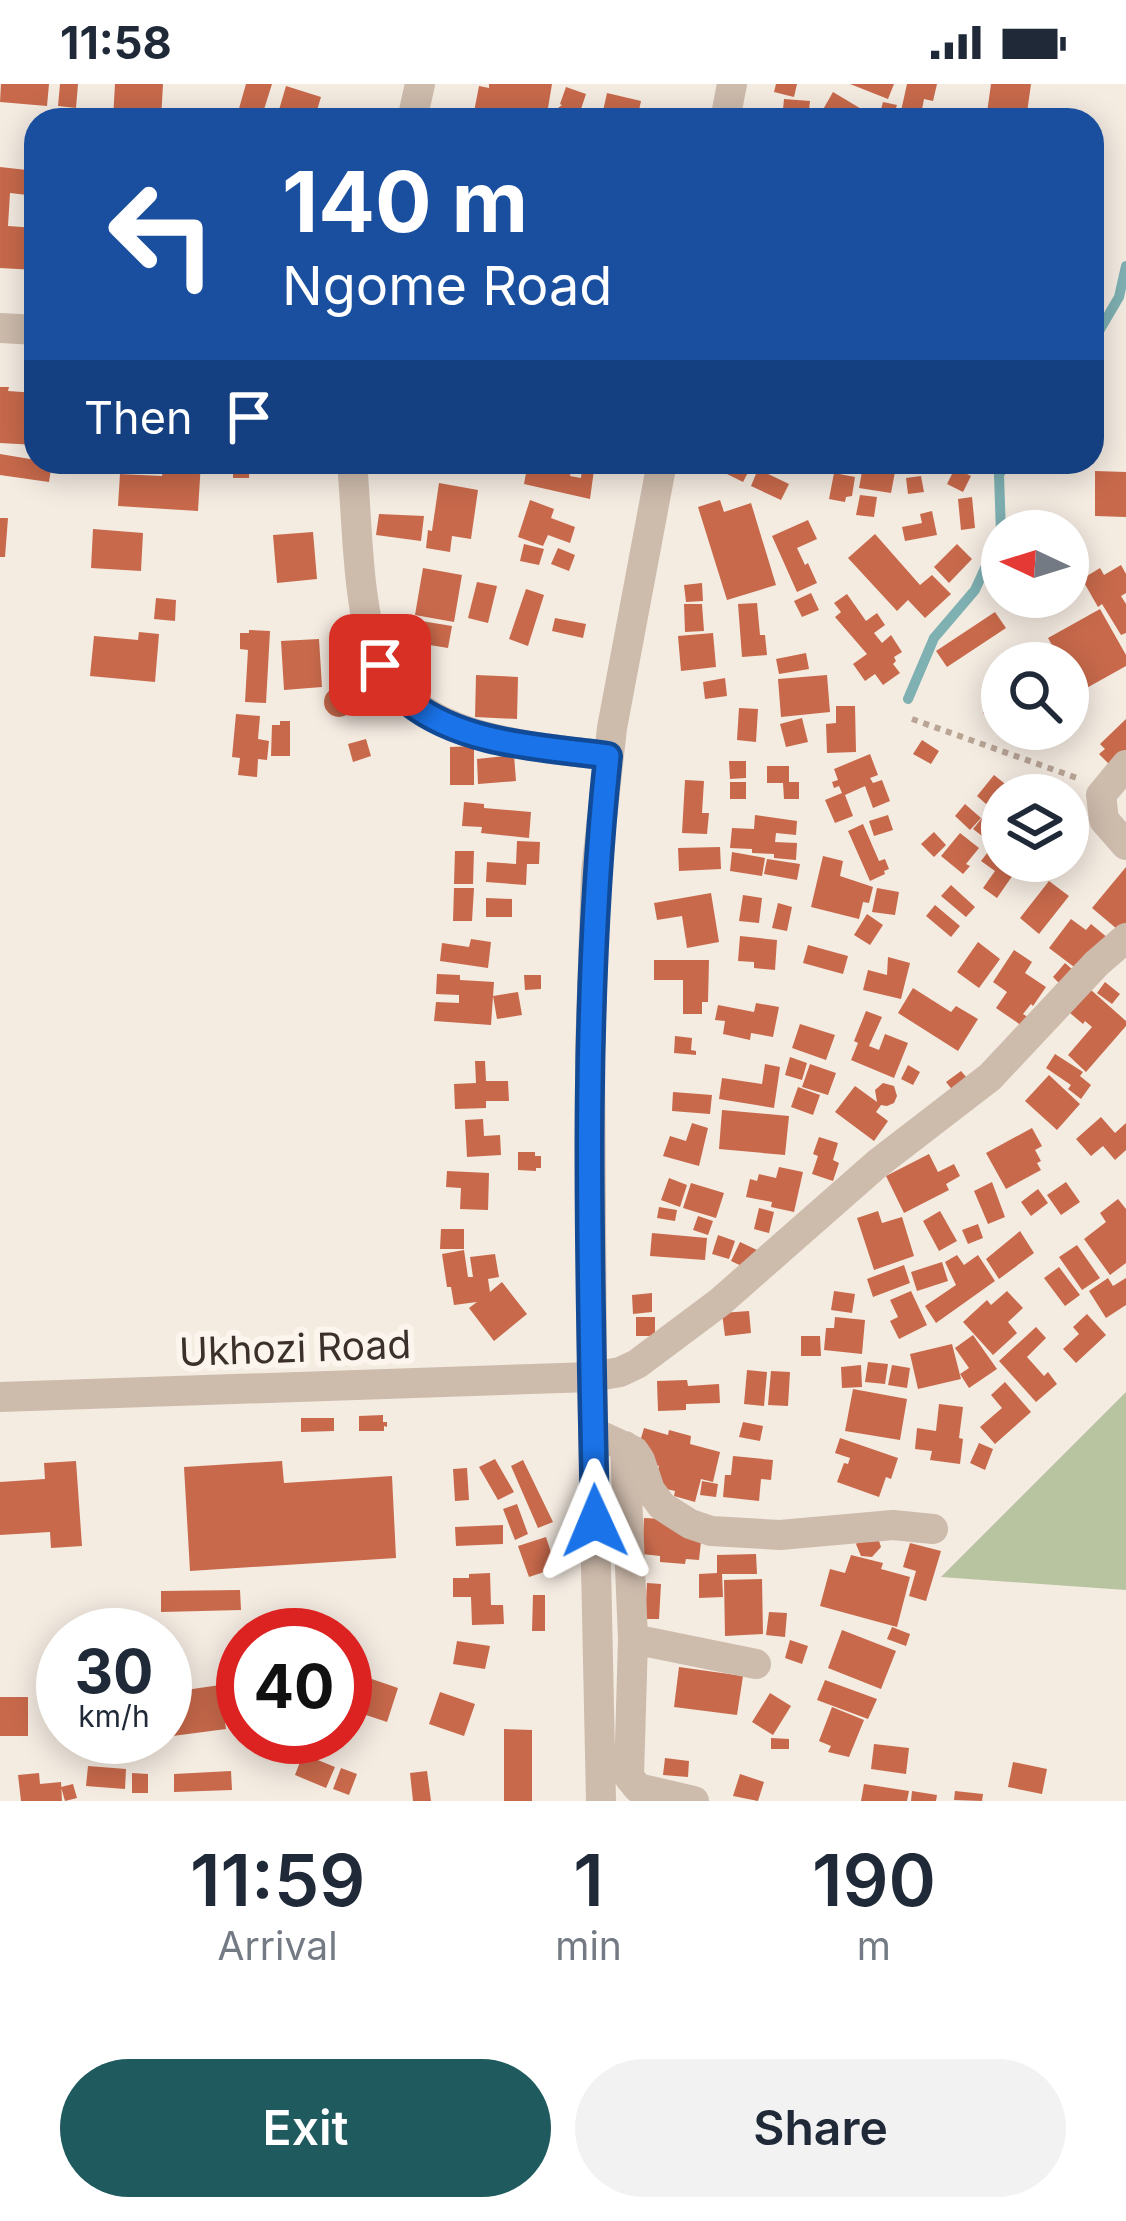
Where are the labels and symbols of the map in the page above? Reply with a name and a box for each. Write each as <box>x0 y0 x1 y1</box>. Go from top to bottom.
north arrow <box>981 510 1089 618</box>
pin <box>329 614 431 716</box>
street label: Ukhozi Road <box>178 1320 412 1375</box>
position arrow <box>532 1458 658 1584</box>
speed limit sign: 40 <box>216 1608 372 1764</box>

